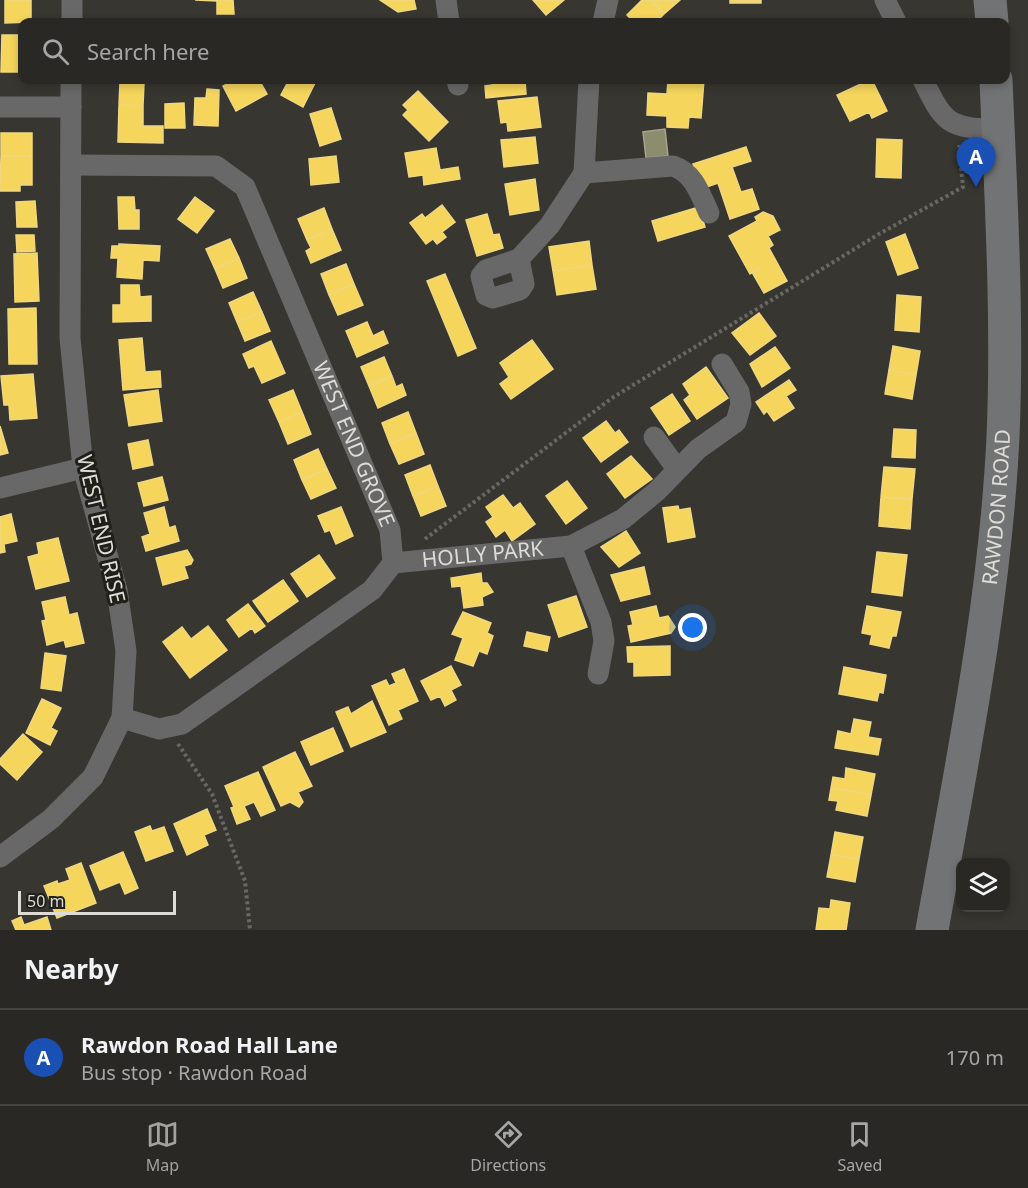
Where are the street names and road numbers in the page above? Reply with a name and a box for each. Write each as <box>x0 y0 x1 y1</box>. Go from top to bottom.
street label: WEST END GROVE <box>307 357 402 531</box>
street label: RAWDON ROAD <box>975 429 1016 587</box>
street label: WEST END RISE <box>71 452 133 606</box>
street label: HOLLY PARK <box>421 534 544 573</box>

